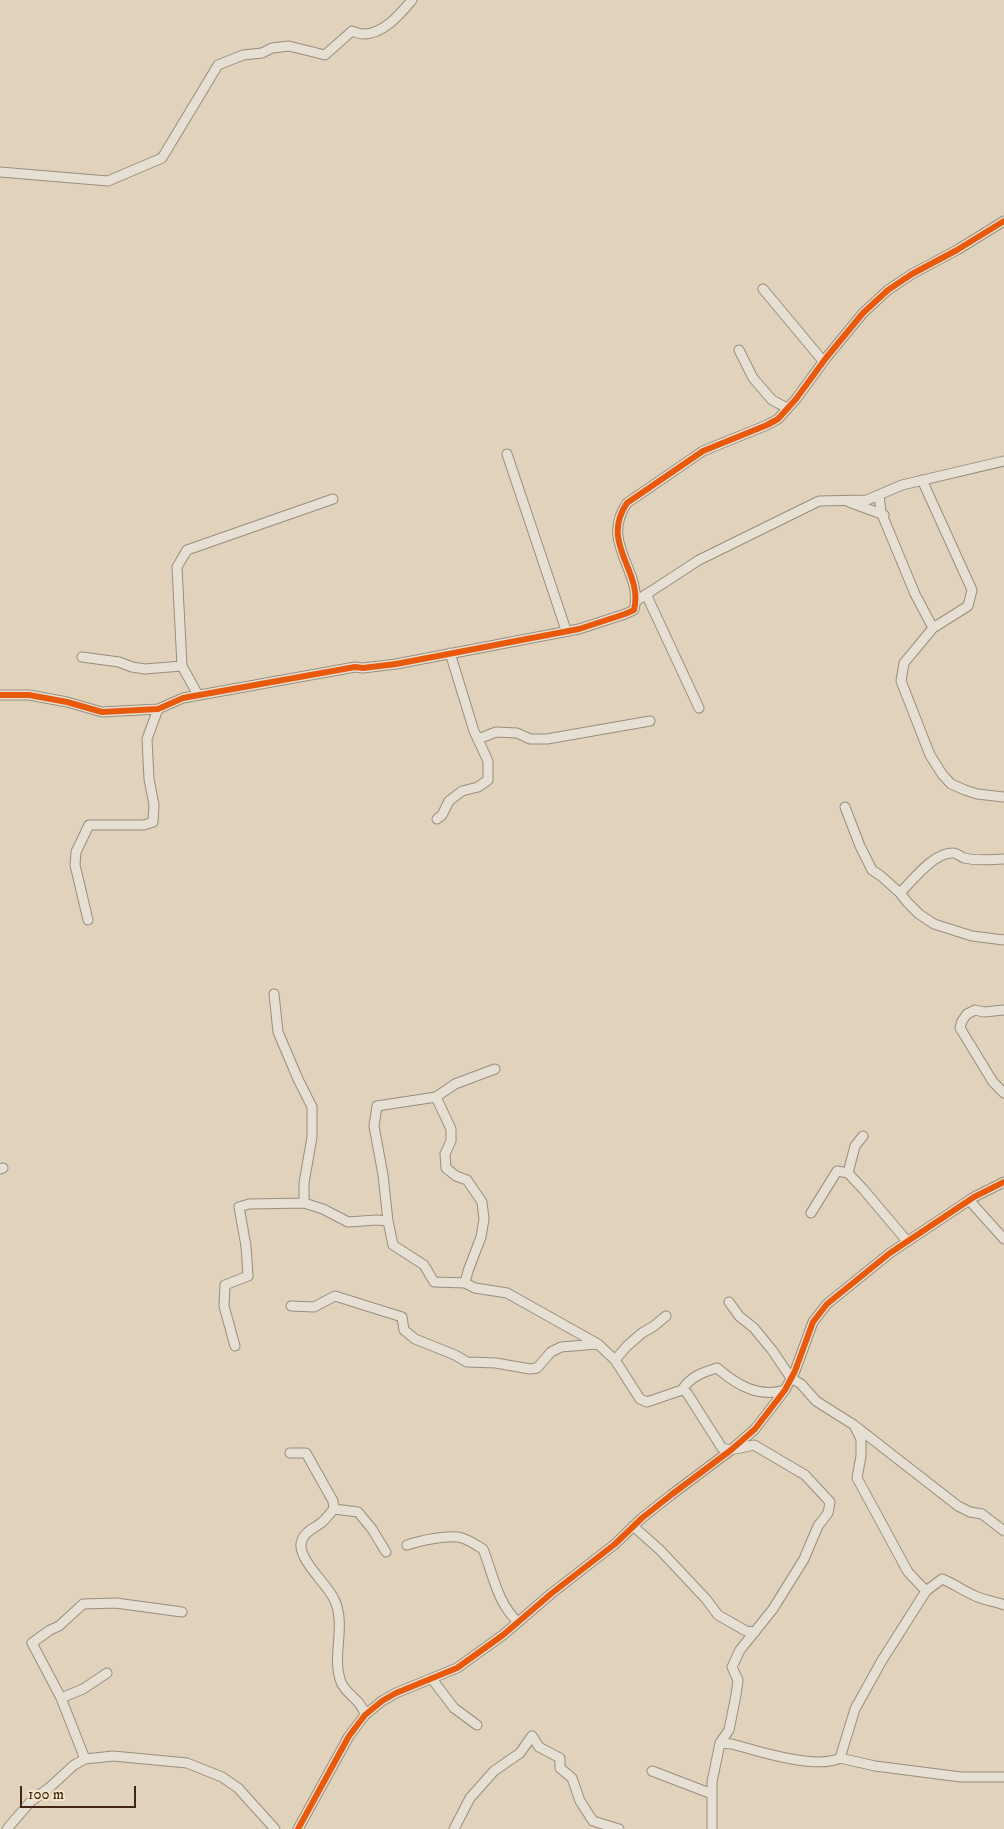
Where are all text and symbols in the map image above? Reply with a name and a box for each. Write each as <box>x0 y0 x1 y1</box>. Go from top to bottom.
scale bar <box>22 1776 139 1808</box>
text: 100 m <box>28 1785 64 1804</box>

